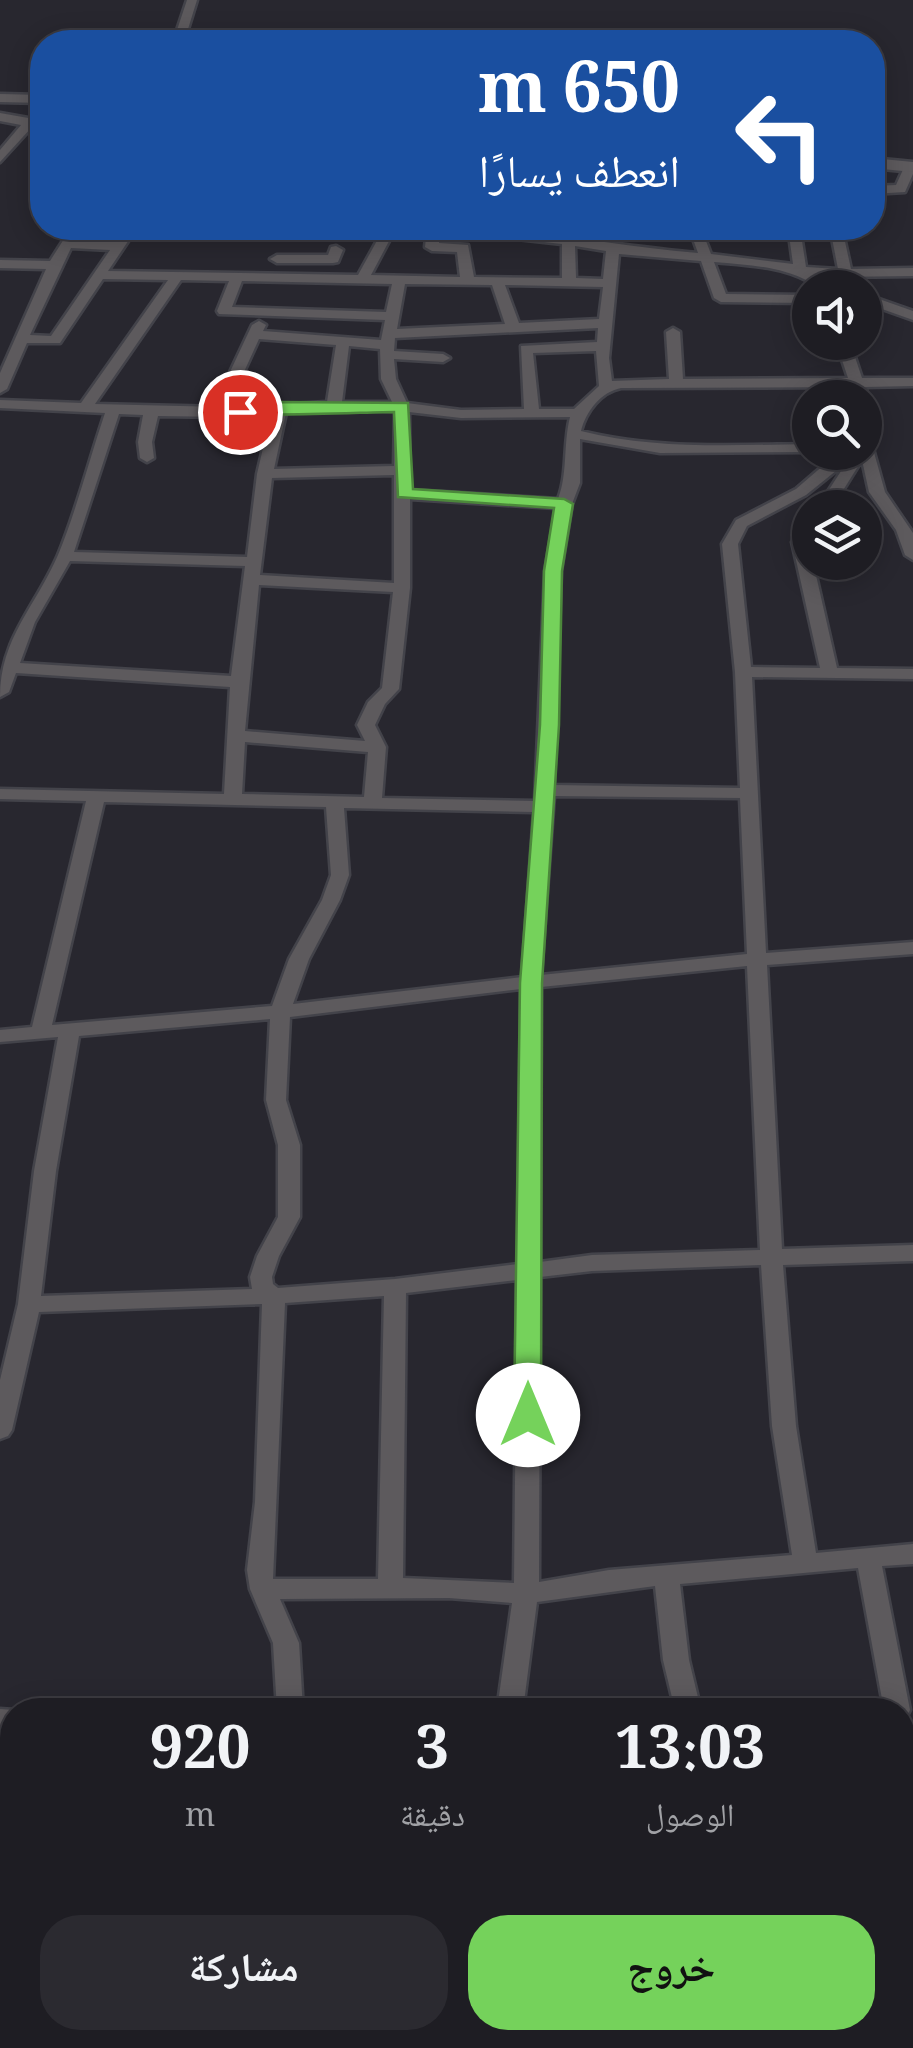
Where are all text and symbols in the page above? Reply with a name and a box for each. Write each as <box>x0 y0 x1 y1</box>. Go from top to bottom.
text: 650 m <box>478 37 680 156</box>
icon: left <box>715 70 845 200</box>
text: انعطف يسارًا <box>479 139 680 216</box>
map controls <box>792 270 882 580</box>
button: sound <box>792 270 882 360</box>
pin <box>198 370 283 455</box>
button: search <box>792 380 882 470</box>
icon: arrive <box>213 385 268 440</box>
button: layers <box>792 490 882 580</box>
position arrow <box>476 1363 580 1467</box>
text: 920 <box>150 1704 250 1806</box>
text: 3 <box>416 1704 449 1806</box>
text: 13:03 <box>615 1704 765 1806</box>
text: m <box>185 1792 215 1846</box>
text: دقيقة <box>400 1792 465 1846</box>
text: الوصول <box>646 1792 734 1846</box>
button: مشاركة <box>40 1915 448 2030</box>
button: خروج <box>468 1915 875 2030</box>

